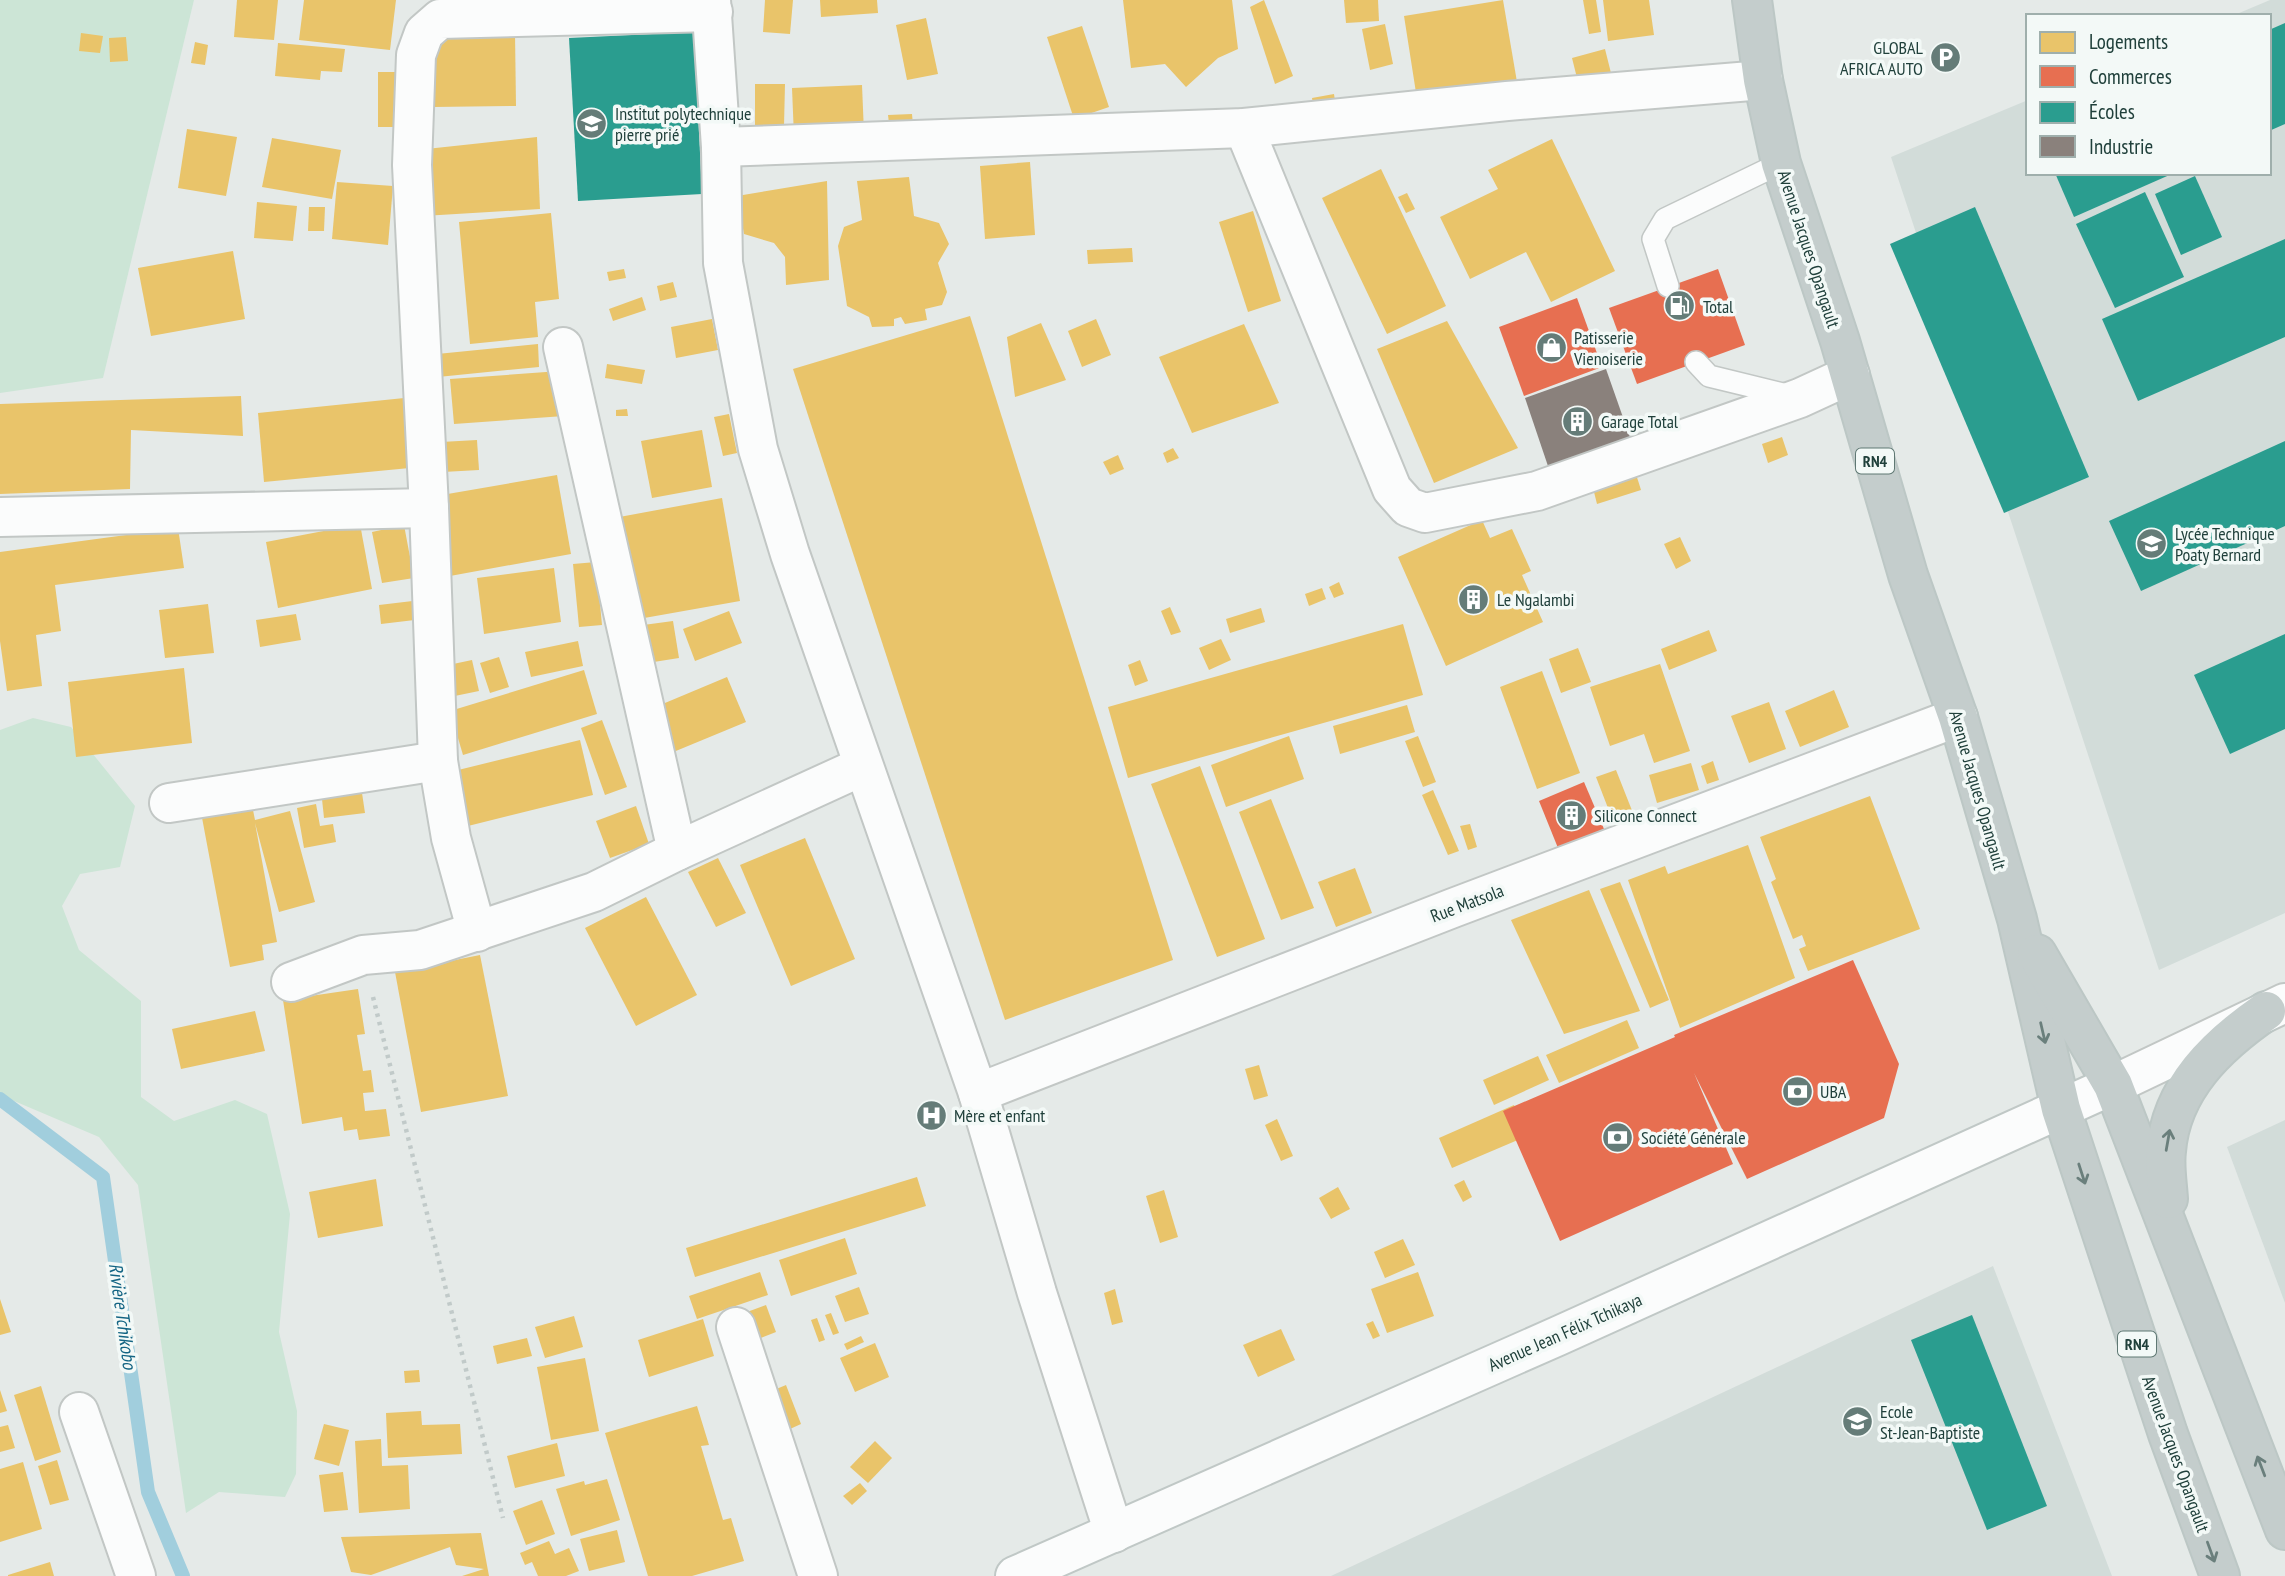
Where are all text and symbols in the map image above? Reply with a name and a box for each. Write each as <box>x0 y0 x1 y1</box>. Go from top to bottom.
legend <box>2026 14 2271 175</box>
text: Logements <box>2089 28 2168 55</box>
place label: GLOBAL AFRICA AUTO <box>1840 36 1924 80</box>
parking icon: GLOBAL AFRICA AUTO <box>1929 40 1963 74</box>
text: Commerces <box>2089 63 2172 90</box>
text: Écoles <box>2089 98 2135 125</box>
place label: Institut polytechnique pierre prié <box>615 102 751 146</box>
school or university icon: Institut polytechnique pierre prié <box>575 106 609 140</box>
text: Industrie <box>2089 133 2153 160</box>
street label: Avenue Jacques Opangault <box>1773 167 1845 331</box>
fuel station icon: Total <box>1663 289 1697 323</box>
place label: Total <box>1703 295 1734 318</box>
place label: Patisserie Vienoiserie <box>1573 326 1643 370</box>
shop icon: Patisserie Vienoiserie <box>1534 330 1568 364</box>
building icon: Garage Total <box>1561 404 1595 438</box>
place label: Garage Total <box>1601 410 1679 433</box>
road number: RN4 <box>1856 448 1894 474</box>
place label: Lycée Technique Poaty Bernard <box>2175 522 2275 566</box>
school or university icon: Lycée Technique Poaty Bernard <box>2135 526 2169 560</box>
building icon: Le Ngalambi <box>1457 582 1491 616</box>
place label: Le Ngalambi <box>1497 588 1574 611</box>
street label: Avenue Jacques Opangault <box>1944 708 2012 872</box>
building icon: Silicone Connect <box>1554 798 1588 832</box>
place label: Silicone Connect <box>1594 804 1697 827</box>
street label: Rue Matsola <box>1427 879 1507 927</box>
one-way arrow <box>2037 1021 2050 1044</box>
bank icon: UBA <box>1780 1074 1814 1108</box>
place label: UBA <box>1820 1080 1847 1103</box>
hospital icon: Mère et enfant <box>914 1098 948 1132</box>
place label: Mère et enfant <box>954 1104 1045 1127</box>
bank icon: Société Générale <box>1601 1120 1635 1154</box>
place label: Société Générale <box>1641 1126 1746 1149</box>
one-way arrow <box>2162 1129 2175 1152</box>
one-way arrow <box>2077 1163 2089 1185</box>
water label: Rivière Tchikobo <box>104 1261 143 1372</box>
street label: Avenue Jean Félix Tchikaya <box>1485 1288 1645 1376</box>
road number: RN4 <box>2118 1332 2156 1356</box>
street label: Avenue Jacques Opangault <box>2137 1373 2215 1535</box>
place label: Ecole St-Jean-Baptiste <box>1880 1400 1980 1444</box>
school or university icon: Ecole St-Jean-Baptiste <box>1840 1404 1874 1438</box>
one-way arrow <box>2253 1456 2266 1477</box>
one-way arrow <box>2206 1540 2219 1562</box>

